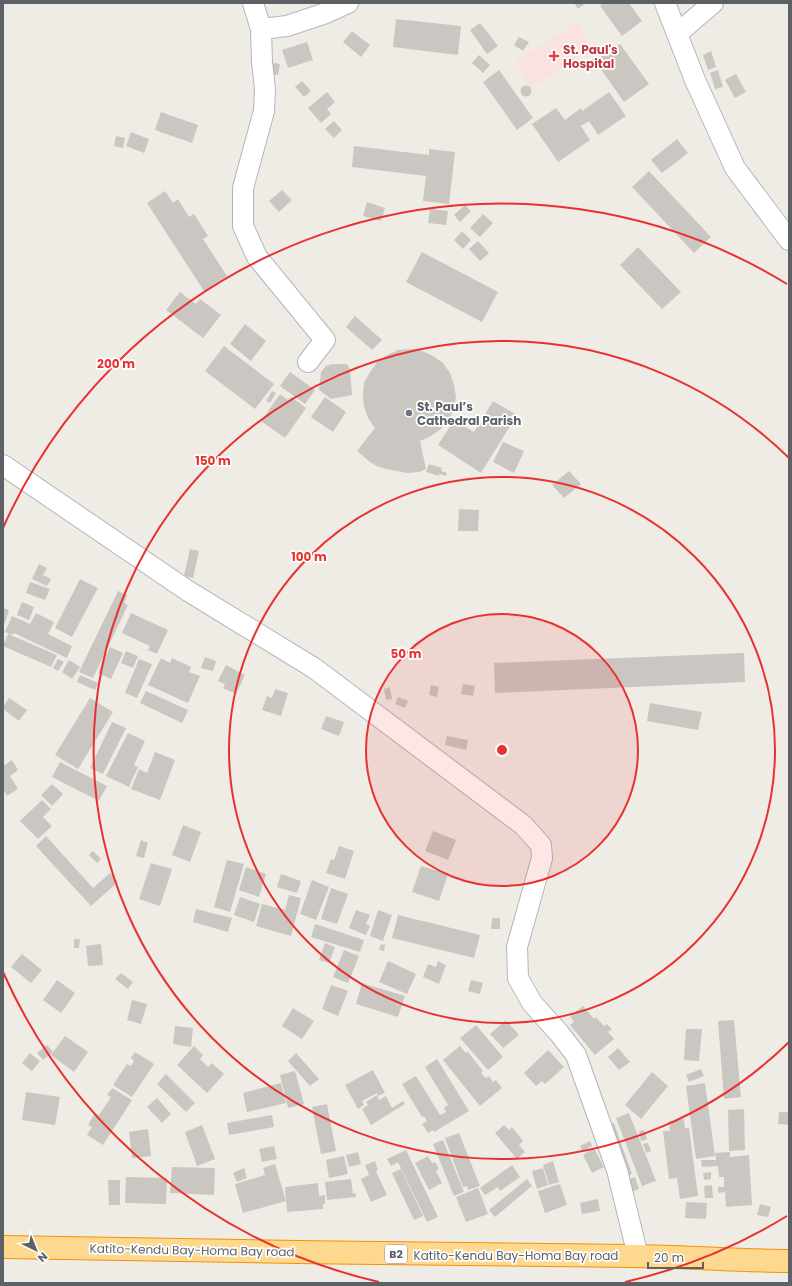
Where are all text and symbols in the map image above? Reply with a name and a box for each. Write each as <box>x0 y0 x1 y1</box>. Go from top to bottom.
place label: St. Paul's Hospital <box>563 41 618 72</box>
marker: St. Paul's Hospital <box>548 50 560 62</box>
text: 200 m <box>97 355 135 372</box>
place label: St. Paul’s Cathedral Parish <box>417 398 521 429</box>
marker: St. Paul’s Cathedral Parish <box>404 408 414 418</box>
text: 150 m <box>195 452 231 469</box>
text: 100 m <box>291 548 327 565</box>
text: 50 m <box>391 645 422 662</box>
centre of rings <box>495 743 509 757</box>
north arrow <box>16 1230 56 1270</box>
street label: Katito-Kendu Bay-Homa Bay road <box>89 1240 295 1260</box>
scale bar <box>648 1244 703 1270</box>
road number: B2 <box>385 1245 407 1263</box>
street label: Katito-Kendu Bay-Homa Bay road <box>414 1247 618 1264</box>
text: N <box>34 1249 51 1266</box>
text: 20 m <box>654 1249 684 1266</box>

